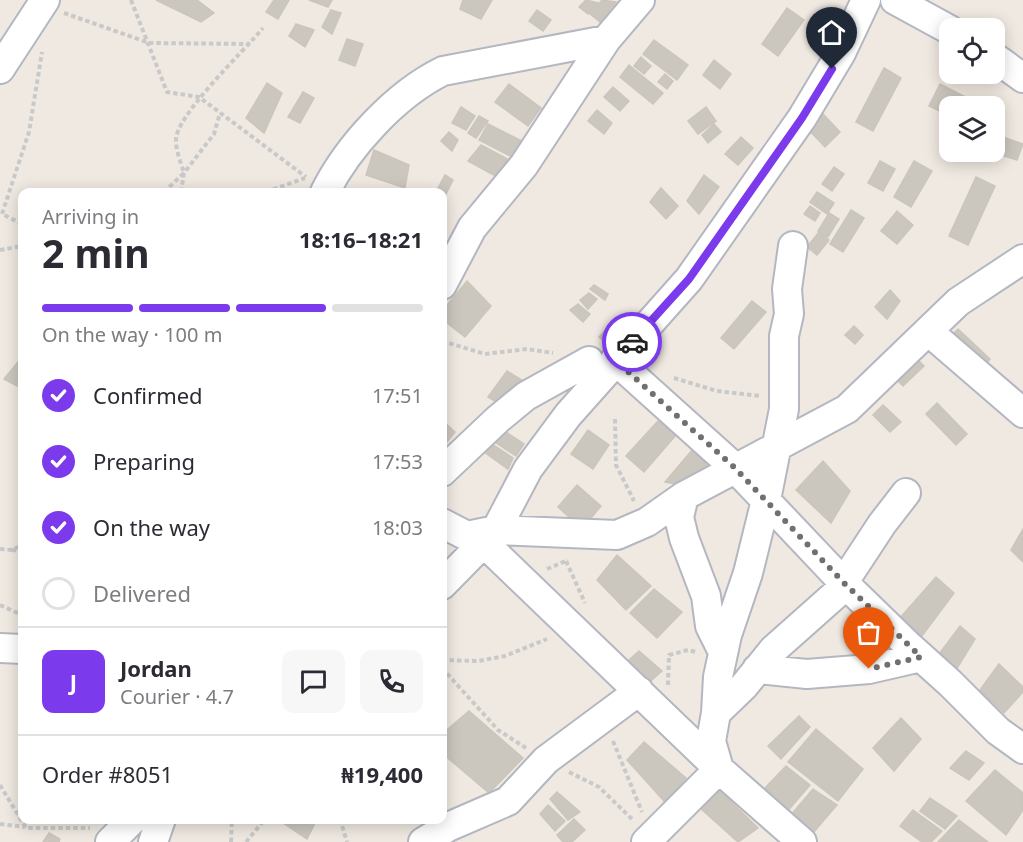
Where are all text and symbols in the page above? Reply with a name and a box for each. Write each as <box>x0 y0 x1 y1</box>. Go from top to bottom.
pin <box>806 7 857 69</box>
icon: home <box>815 16 848 49</box>
map controls <box>939 18 1005 162</box>
button: locate <box>939 18 1005 84</box>
button: layers <box>939 96 1005 162</box>
text: Arriving in <box>42 203 139 230</box>
text: 18:16–18:21 <box>299 224 423 254</box>
text: 2 min <box>42 226 149 279</box>
courier <box>602 312 662 372</box>
text: On the way · 100 m <box>42 321 222 348</box>
icon: car <box>616 326 649 359</box>
icon: check <box>42 379 75 412</box>
text: Confirmed <box>93 380 203 410</box>
text: 17:51 <box>372 382 423 409</box>
icon: check <box>42 445 75 478</box>
text: Preparing <box>93 446 195 476</box>
text: 17:53 <box>372 448 423 475</box>
icon: check <box>42 511 75 544</box>
text: On the way <box>93 512 210 542</box>
text: 18:03 <box>372 514 423 541</box>
text: Delivered <box>93 578 191 608</box>
pin <box>843 607 894 669</box>
icon: bag <box>852 616 885 649</box>
button: chat <box>282 650 345 713</box>
button: phone <box>360 650 423 713</box>
text: Jordan <box>120 653 192 683</box>
text: J <box>70 666 77 696</box>
text: Courier · 4.7 <box>120 683 234 710</box>
text: Order #8051 <box>42 759 173 789</box>
text: ₦19,400 <box>341 759 423 789</box>

